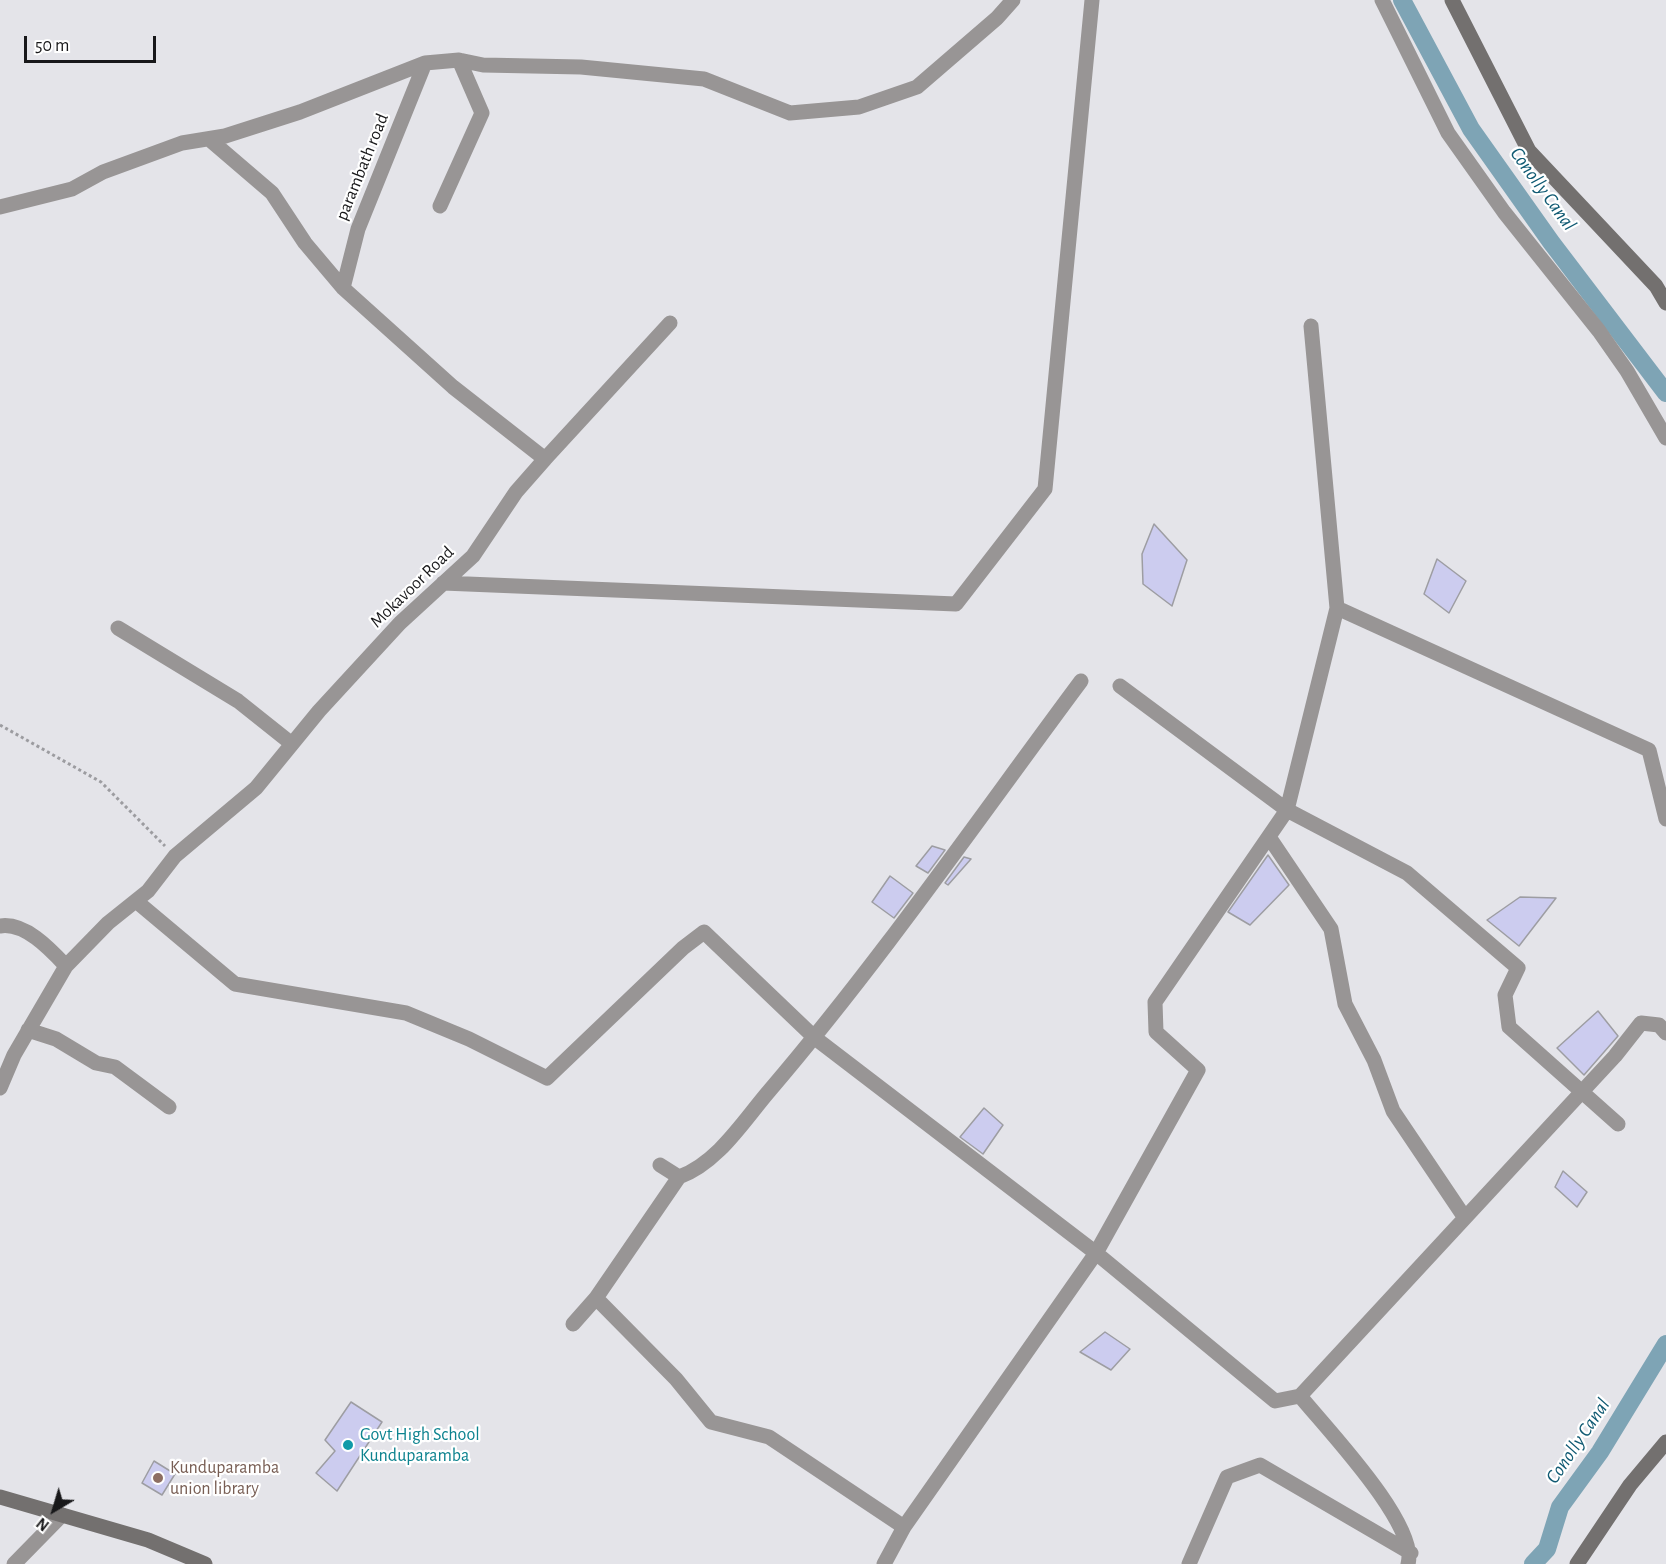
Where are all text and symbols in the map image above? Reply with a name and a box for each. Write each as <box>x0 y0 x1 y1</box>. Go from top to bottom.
scale bar <box>27 24 159 62</box>
text: 50 m <box>35 37 69 55</box>
street label: parambath road <box>331 110 393 224</box>
water label: Conolly Canal <box>1505 142 1581 236</box>
street label: Mokavoor Road <box>366 542 458 632</box>
water label: Conolly Canal <box>1541 1394 1615 1488</box>
place label: Govt High School Kunduparamba <box>360 1424 480 1466</box>
marker: Govt High School Kunduparamba <box>341 1438 355 1452</box>
place label: Kunduparamba union library <box>170 1457 279 1500</box>
marker: Kunduparamba union library <box>151 1471 165 1485</box>
north arrow <box>24 1480 84 1540</box>
text: N <box>34 1514 52 1534</box>

